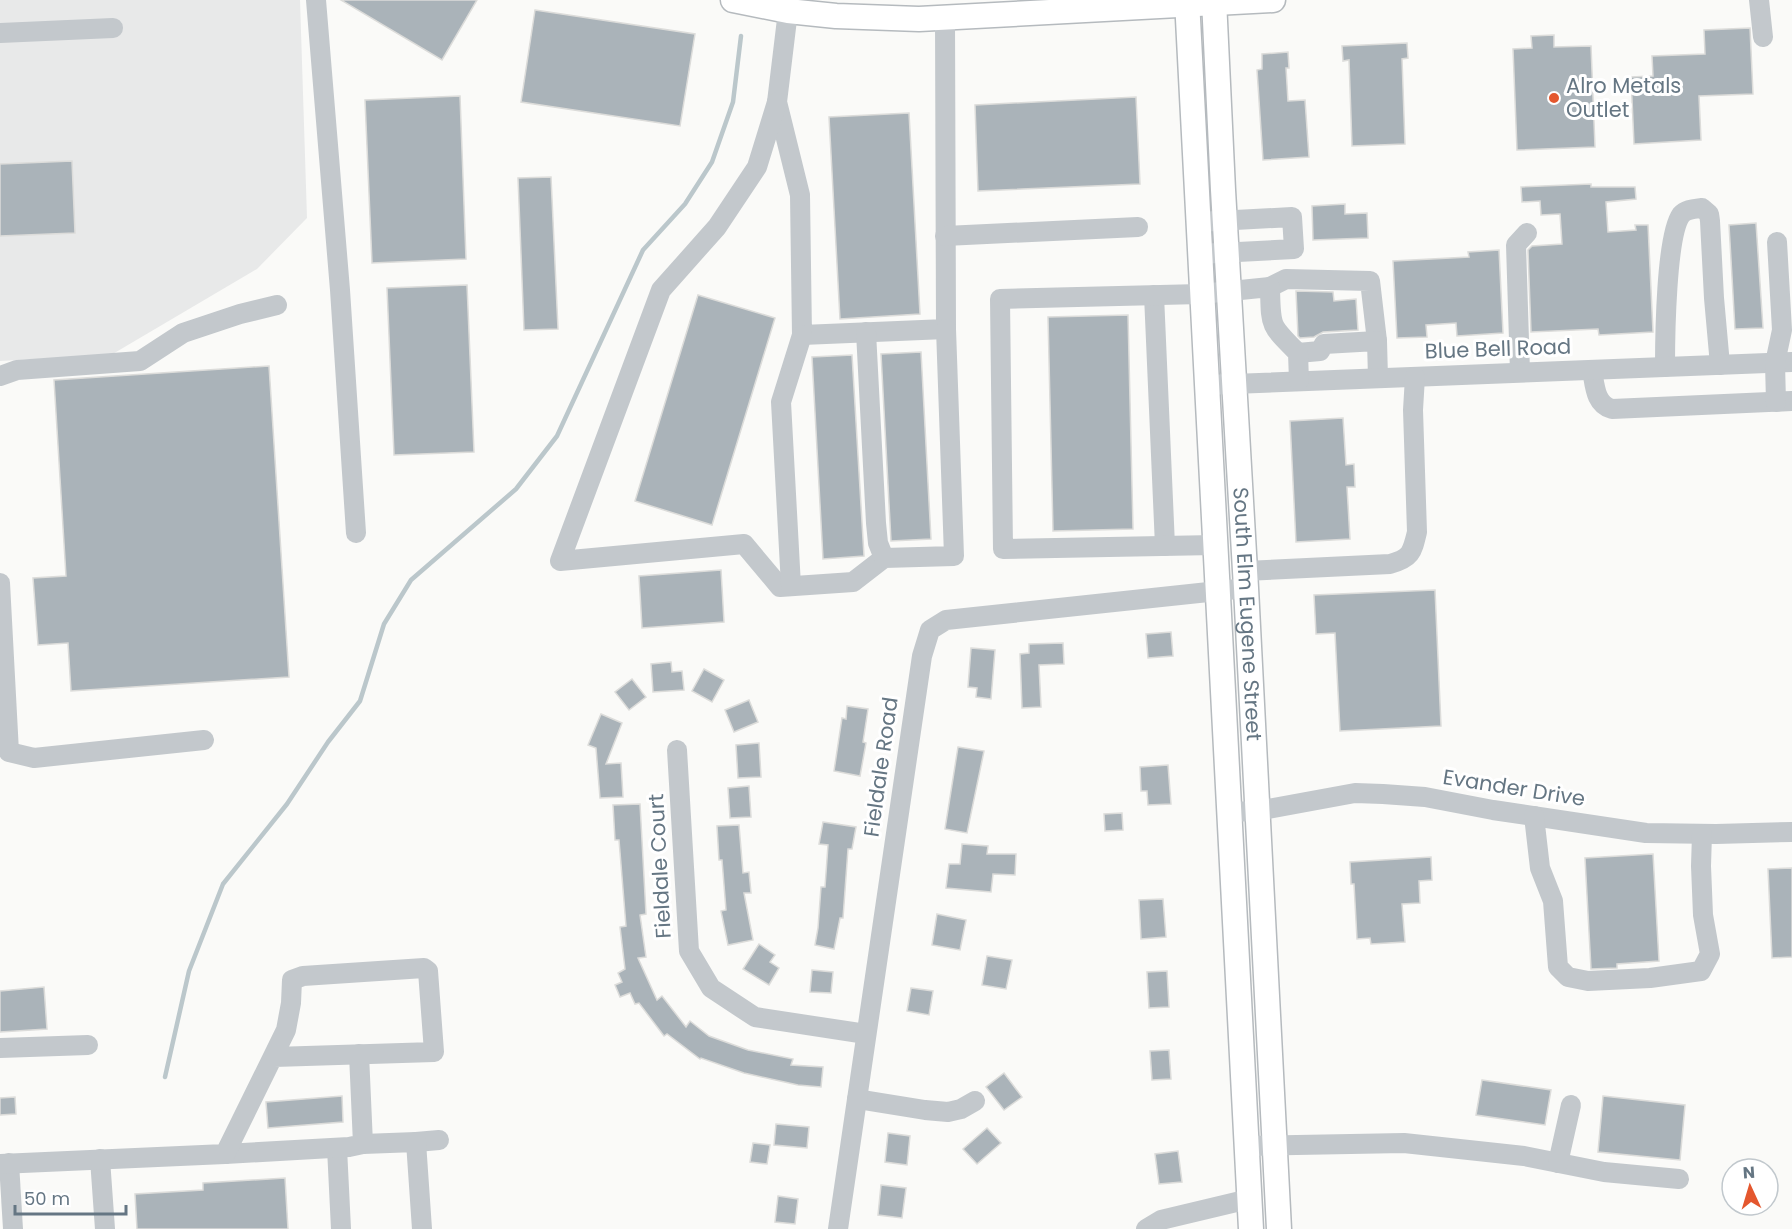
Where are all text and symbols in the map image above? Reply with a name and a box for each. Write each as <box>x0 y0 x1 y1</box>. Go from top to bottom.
place label: Alro Metals Outlet <box>1566 71 1681 124</box>
marker: Alro Metals Outlet <box>1547 91 1561 105</box>
street label: Blue Bell Road <box>1424 331 1572 366</box>
street label: South Elm Eugene Street <box>1226 486 1269 742</box>
street label: Fieldale Road <box>856 695 905 839</box>
street label: Evander Drive <box>1441 762 1587 813</box>
street label: Fieldale Court <box>641 793 678 939</box>
north arrow <box>1720 1157 1780 1217</box>
text: N <box>1742 1161 1756 1184</box>
scale bar <box>15 1178 126 1216</box>
text: 50 m <box>24 1186 70 1211</box>

